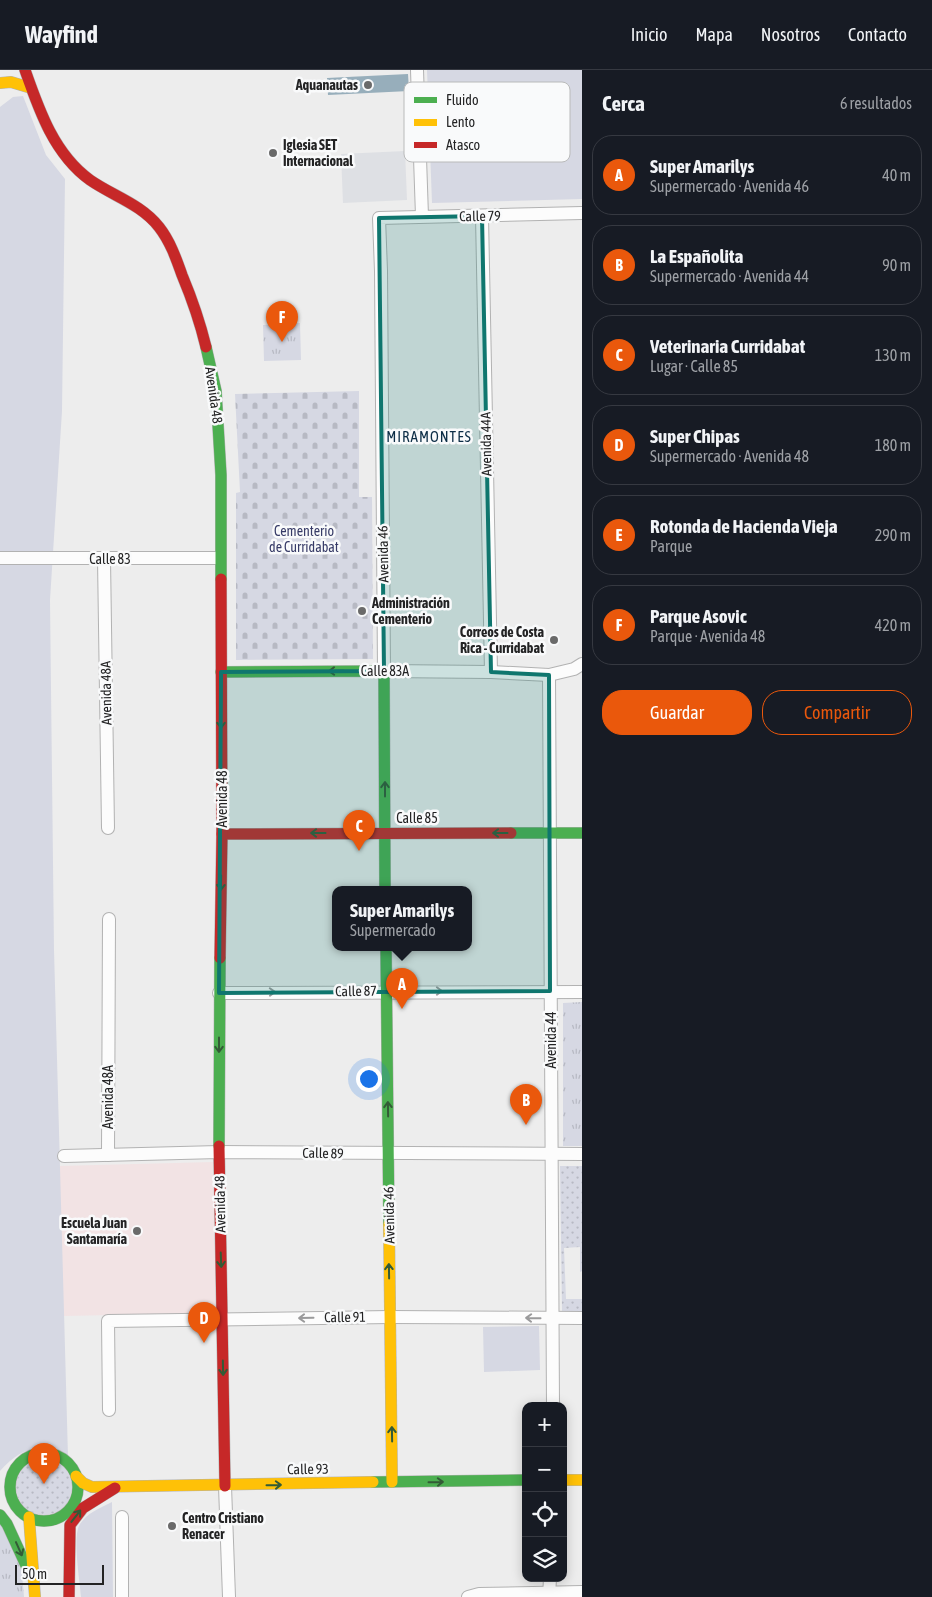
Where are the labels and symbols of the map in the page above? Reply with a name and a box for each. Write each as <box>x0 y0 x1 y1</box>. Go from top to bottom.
place label: Aquanautas <box>295 77 358 93</box>
marker: Aquanautas <box>362 79 374 91</box>
legend <box>404 82 570 162</box>
text: Fluido <box>446 92 479 108</box>
text: Lento <box>446 114 475 130</box>
place label: Iglesia SET Internacional <box>283 137 353 169</box>
text: Atasco <box>446 137 480 153</box>
marker: Iglesia SET Internacional <box>267 147 279 159</box>
street label: Calle 79 <box>459 208 501 224</box>
pin: F <box>266 301 298 342</box>
street label: Avenida 48 <box>202 366 226 425</box>
street label: Avenida 44A <box>477 412 495 476</box>
district label: MIRAMONTES <box>386 428 472 445</box>
park label: Cementerio de Curridabat <box>269 523 339 555</box>
street label: Avenida 46 <box>374 525 391 583</box>
street label: Calle 83 <box>89 551 131 567</box>
place label: Administración Cementerio <box>371 595 450 627</box>
marker: Administración Cementerio <box>356 605 368 617</box>
place label: Correos de Costa Rica - Curridabat <box>460 624 544 656</box>
marker: Correos de Costa Rica - Curridabat <box>548 634 560 646</box>
street label: Avenida 48A <box>97 661 115 725</box>
street label: Calle 83A <box>361 663 409 679</box>
one-way arrow <box>328 666 344 676</box>
one-way arrow <box>216 712 226 729</box>
street label: Avenida 48 <box>214 770 230 828</box>
one-way arrow <box>380 781 390 798</box>
pin: C <box>343 810 375 851</box>
street label: Calle 85 <box>396 810 438 826</box>
one-way arrow <box>311 828 327 838</box>
one-way arrow <box>492 828 508 838</box>
one-way arrow <box>216 874 226 890</box>
pin: A <box>386 968 418 1009</box>
street label: Calle 87 <box>335 983 377 999</box>
one-way arrow <box>426 986 443 996</box>
one-way arrow <box>260 987 276 997</box>
street label: Avenida 44 <box>543 1011 559 1069</box>
one-way arrow <box>214 1036 224 1053</box>
street label: Avenida 48A <box>100 1065 116 1129</box>
your location <box>356 1066 382 1092</box>
pin: B <box>510 1084 542 1125</box>
one-way arrow <box>383 1101 393 1117</box>
street label: Calle 89 <box>302 1145 344 1161</box>
street label: Avenida 48 <box>211 1175 228 1233</box>
street label: Avenida 46 <box>380 1186 397 1244</box>
place label: Escuela Juan Santamaría <box>61 1215 127 1247</box>
marker: Escuela Juan Santamaría <box>131 1225 143 1237</box>
one-way arrow <box>216 1252 226 1268</box>
one-way arrow <box>385 1263 394 1279</box>
pin: D <box>188 1302 220 1343</box>
street label: Calle 91 <box>324 1309 366 1325</box>
one-way arrow <box>298 1313 314 1323</box>
one-way arrow <box>526 1313 542 1323</box>
one-way arrow <box>218 1359 228 1375</box>
one-way arrow <box>387 1426 396 1442</box>
pin: E <box>28 1443 60 1484</box>
street label: Calle 93 <box>287 1461 329 1477</box>
one-way arrow <box>428 1477 444 1487</box>
one-way arrow <box>266 1480 282 1490</box>
one-way arrow <box>71 1509 82 1522</box>
place label: Centro Cristiano Renacer <box>182 1510 264 1542</box>
marker: Centro Cristiano Renacer <box>166 1520 178 1532</box>
one-way arrow <box>14 1541 24 1556</box>
scale bar <box>15 1562 104 1585</box>

